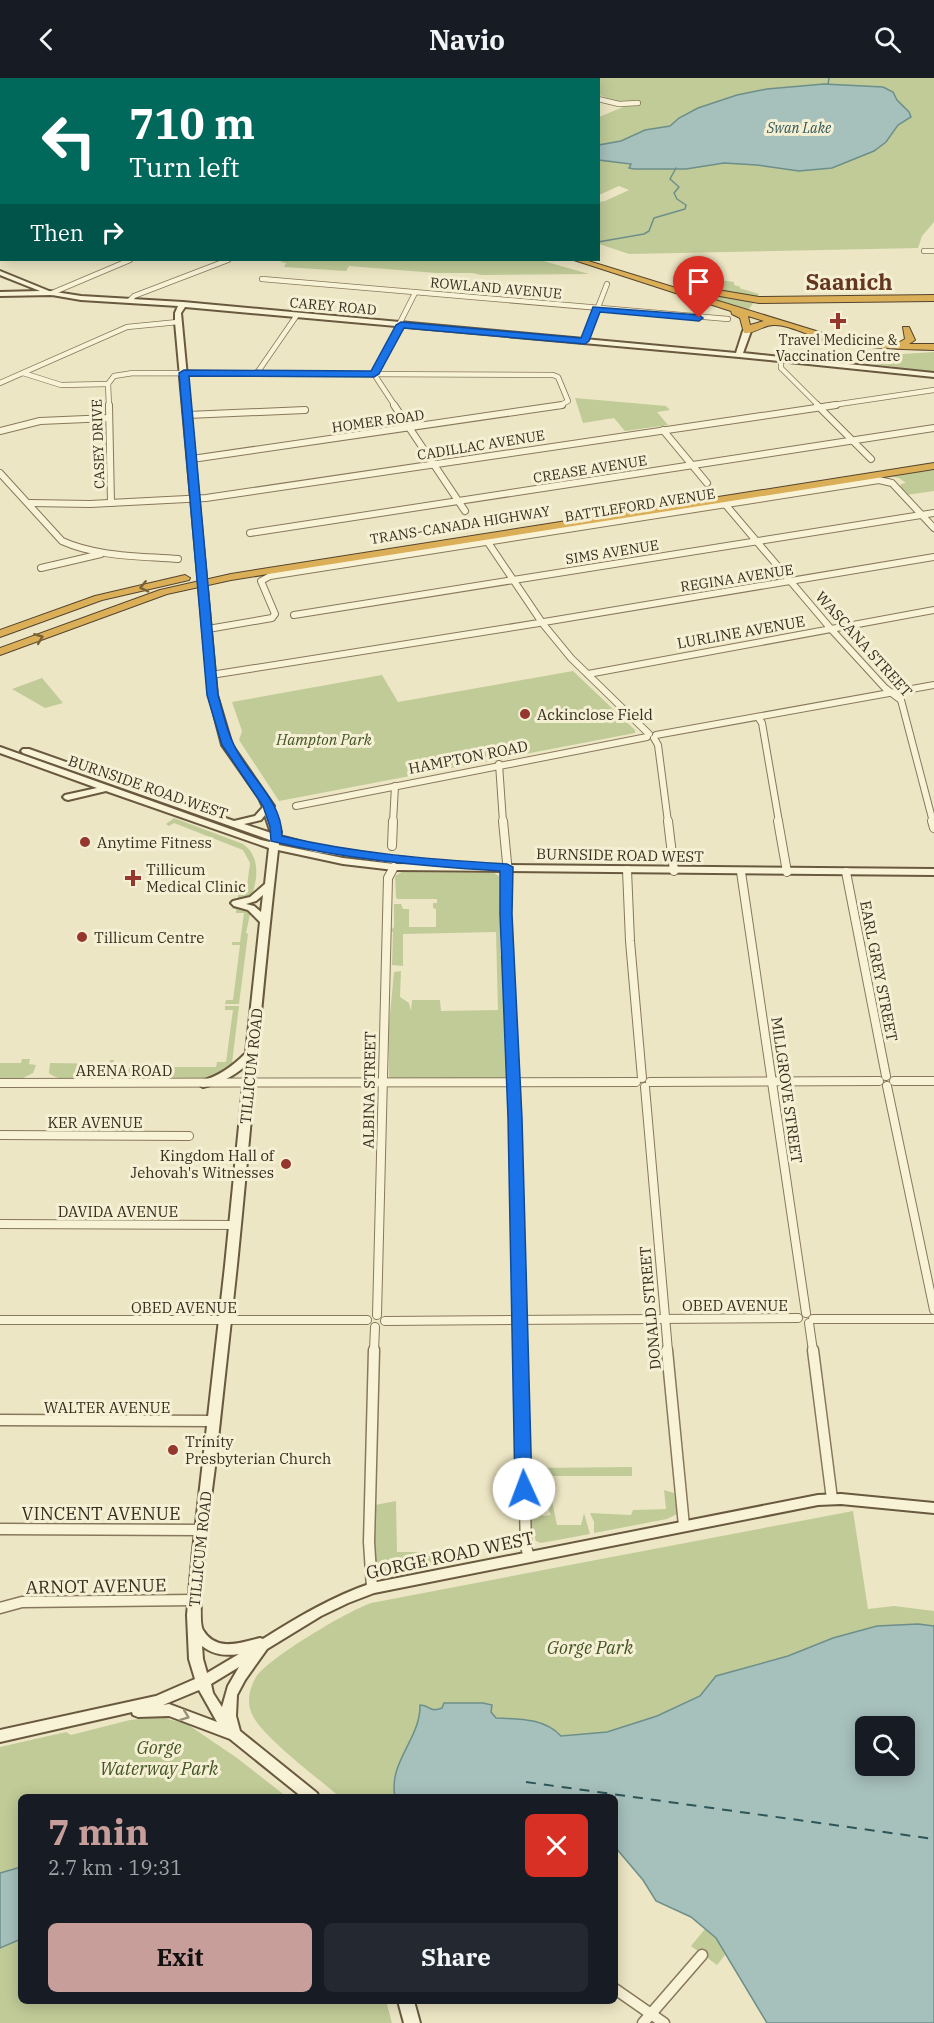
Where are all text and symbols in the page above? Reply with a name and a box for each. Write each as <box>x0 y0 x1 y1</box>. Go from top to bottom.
text: Navio <box>429 22 505 57</box>
icon: back <box>30 23 63 56</box>
icon: search <box>871 23 904 56</box>
text: 710 m <box>129 96 255 151</box>
icon: left <box>30 102 108 180</box>
water label: Swan Lake <box>766 119 832 137</box>
text: Turn left <box>129 149 240 184</box>
icon: right <box>96 216 129 249</box>
text: Then <box>30 218 84 247</box>
pin <box>673 256 724 318</box>
icon: arrive <box>682 265 715 298</box>
district label: Saanich <box>806 267 893 296</box>
street label: ROWLAND AVENUE <box>429 273 563 303</box>
street label: CAREY ROAD <box>289 293 377 319</box>
marker: Travel Medicine & Vaccination Centre <box>829 312 847 330</box>
place label: Travel Medicine & Vaccination Centre <box>776 331 900 365</box>
street label: CASEY DRIVE <box>87 399 109 489</box>
street label: HOMER ROAD <box>331 406 426 436</box>
street label: CADILLAC AVENUE <box>416 426 546 464</box>
street label: CREASE AVENUE <box>532 451 648 487</box>
street label: BATTLEFORD AVENUE <box>563 484 717 526</box>
street label: TRANS-CANADA HIGHWAY <box>369 502 552 548</box>
street label: SIMS AVENUE <box>564 536 660 568</box>
street label: REGINA AVENUE <box>679 560 795 596</box>
one-way arrow <box>139 579 149 592</box>
street label: WASCANA STREET <box>812 587 917 701</box>
street label: LURLINE AVENUE <box>675 611 807 653</box>
one-way arrow <box>32 633 43 645</box>
place label: Ackinclose Field <box>537 705 653 724</box>
marker: Ackinclose Field <box>518 707 532 721</box>
park label: Hampton Park <box>275 730 372 749</box>
street label: HAMPTON ROAD <box>407 736 529 778</box>
street label: BURNSIDE ROAD WEST <box>66 751 231 823</box>
place label: Anytime Fitness <box>97 833 212 852</box>
marker: Anytime Fitness <box>78 835 92 849</box>
street label: BURNSIDE ROAD WEST <box>536 844 704 866</box>
place label: Tillicum Medical Clinic <box>146 860 246 896</box>
marker: Tillicum Medical Clinic <box>124 869 142 887</box>
street label: EARL GREY STREET <box>856 899 902 1043</box>
place label: Tillicum Centre <box>94 928 204 947</box>
marker: Tillicum Centre <box>75 930 89 944</box>
street label: TILLICUM ROAD <box>235 1007 267 1125</box>
street label: MILLGROVE STREET <box>767 1016 807 1165</box>
street label: ALBINA STREET <box>358 1031 380 1149</box>
street label: ARENA ROAD <box>76 1061 172 1080</box>
street label: KER AVENUE <box>47 1113 143 1132</box>
place label: Kingdom Hall of Jehovah's Witnesses <box>131 1146 275 1182</box>
marker: Kingdom Hall of Jehovah's Witnesses <box>279 1157 293 1171</box>
street label: DAVIDA AVENUE <box>58 1202 178 1221</box>
street label: DONALD STREET <box>635 1245 665 1370</box>
street label: OBED AVENUE <box>682 1296 788 1315</box>
street label: OBED AVENUE <box>131 1298 237 1317</box>
street label: WALTER AVENUE <box>44 1398 170 1417</box>
place label: Trinity Presbyterian Church <box>185 1432 331 1468</box>
marker: Trinity Presbyterian Church <box>166 1443 180 1457</box>
position arrow <box>492 1457 556 1521</box>
street label: TILLICUM ROAD <box>184 1490 216 1608</box>
street label: VINCENT AVENUE <box>21 1502 181 1525</box>
street label: GORGE ROAD WEST <box>364 1526 537 1584</box>
street label: ARNOT AVENUE <box>25 1573 167 1599</box>
park label: Gorge Park <box>547 1636 634 1659</box>
one-way arrow <box>179 1709 190 1721</box>
map controls <box>855 1716 915 1776</box>
button: search <box>855 1716 915 1776</box>
park label: Gorge Waterway Park <box>100 1736 219 1780</box>
text: 7 min <box>48 1808 149 1855</box>
button: close <box>525 1814 588 1877</box>
text: 2.7 km · 19:31 <box>48 1854 182 1881</box>
button: Exit <box>48 1923 312 1992</box>
button: Share <box>324 1923 588 1992</box>

